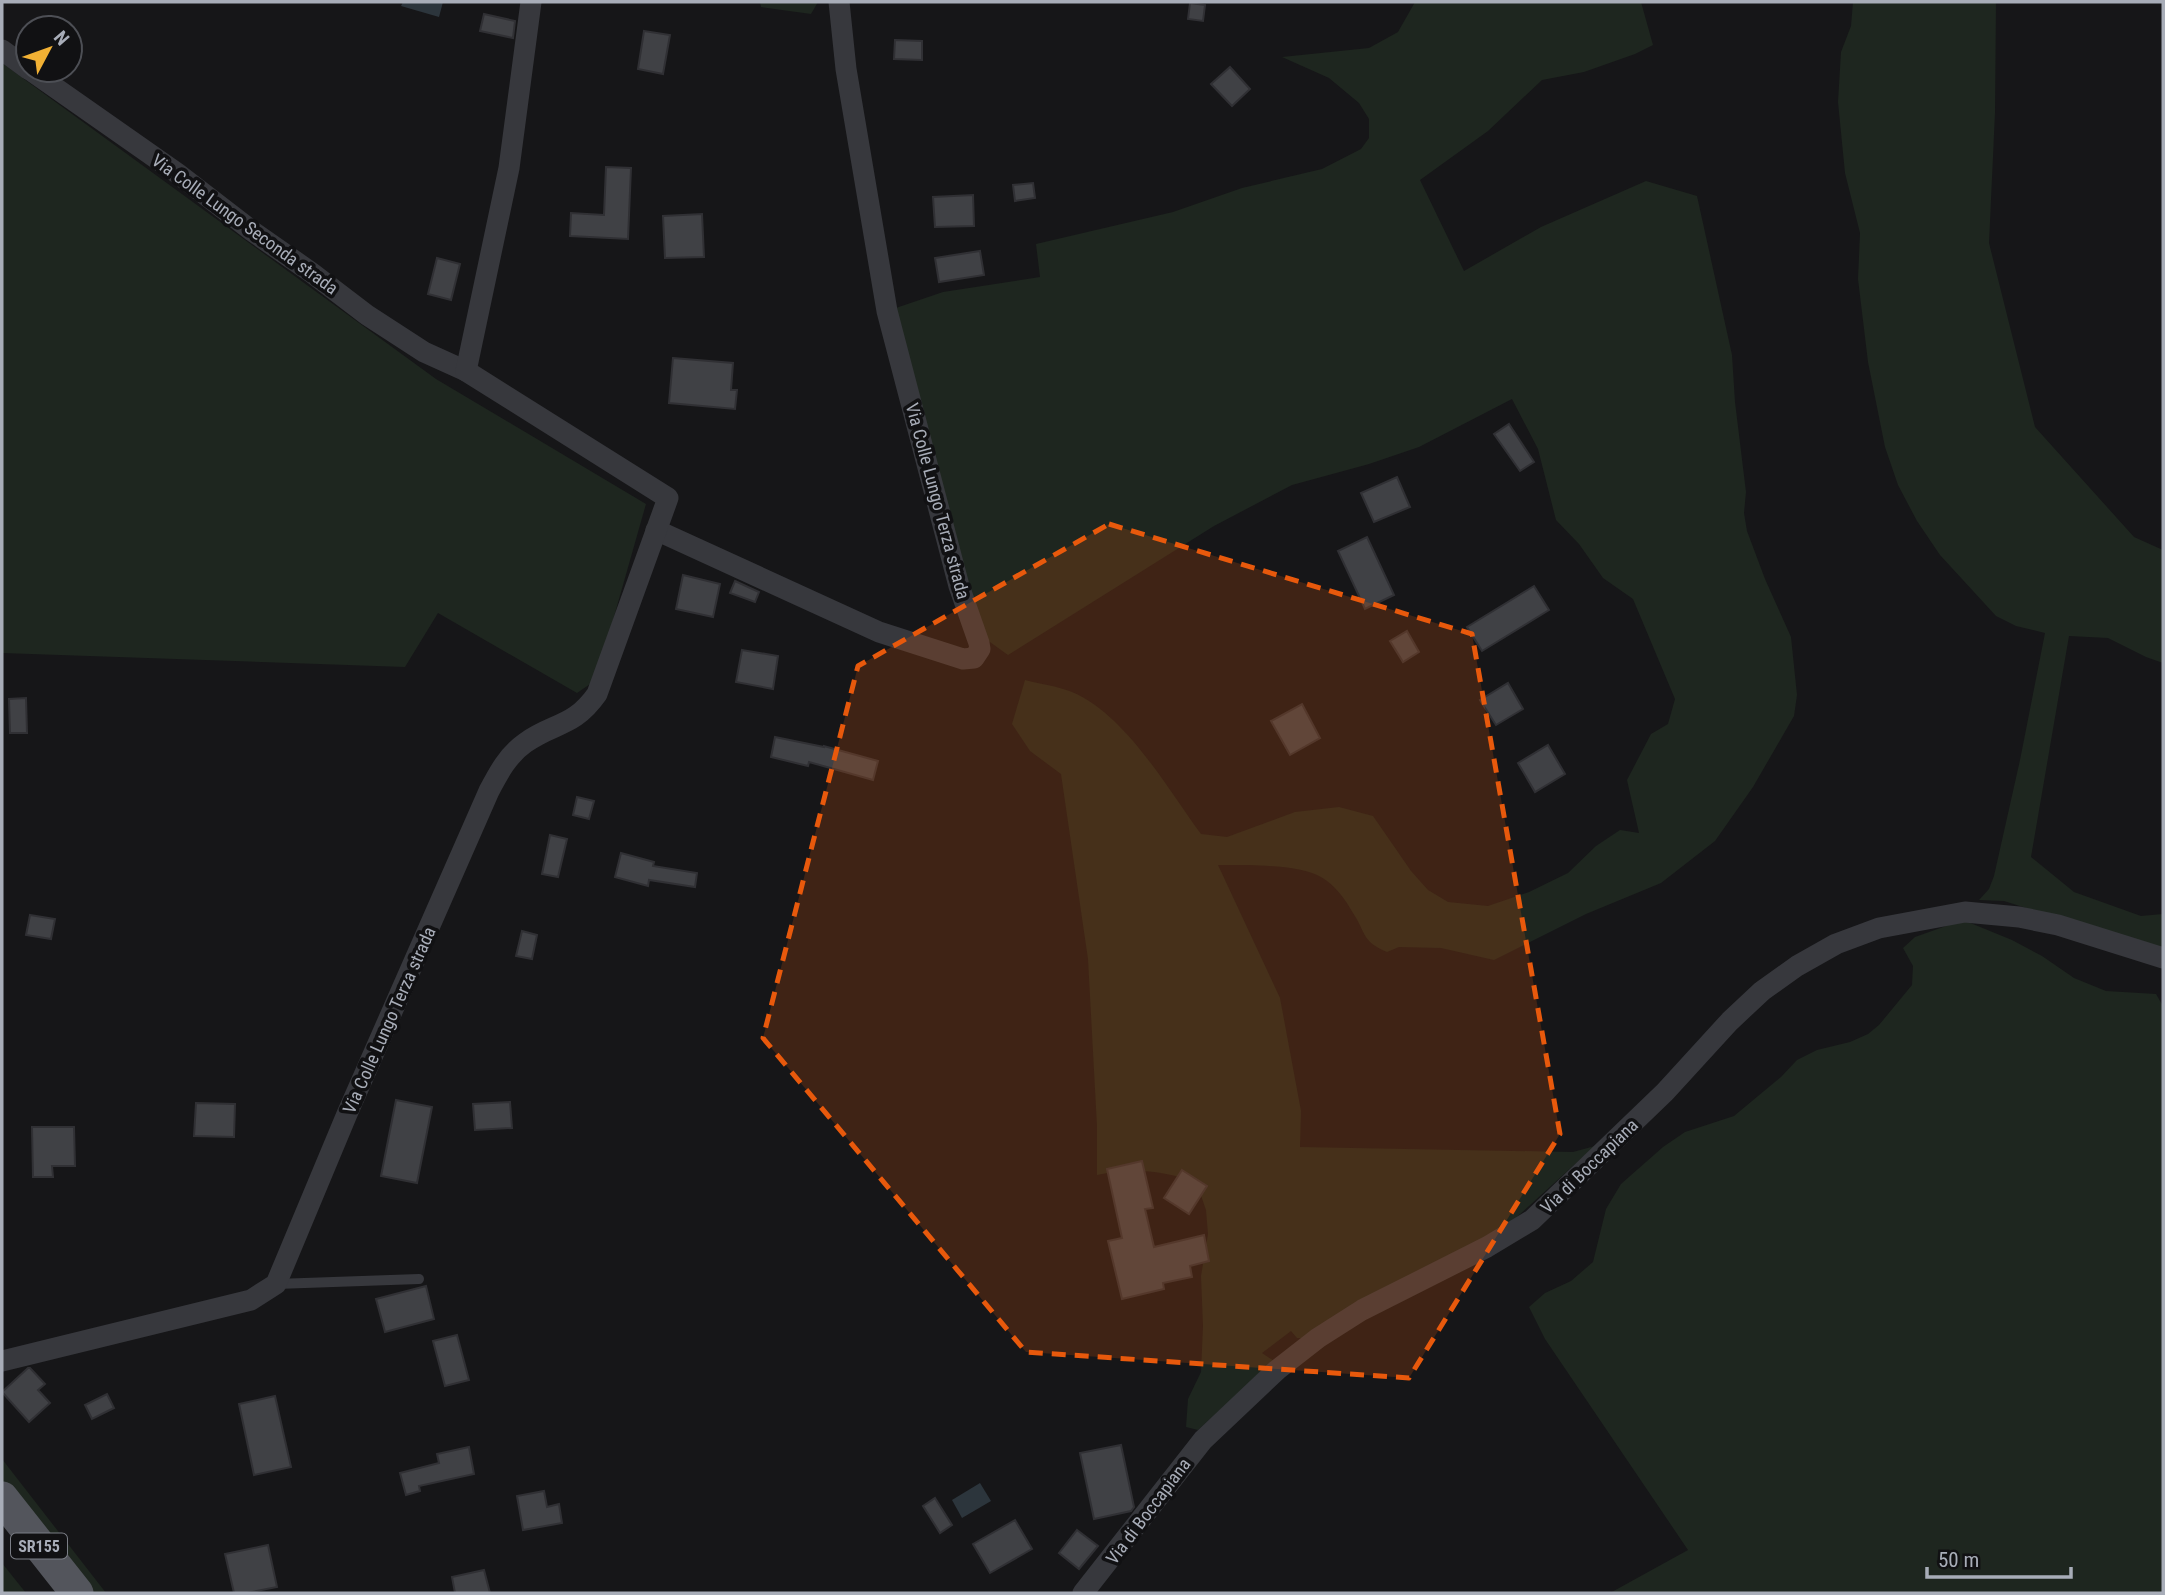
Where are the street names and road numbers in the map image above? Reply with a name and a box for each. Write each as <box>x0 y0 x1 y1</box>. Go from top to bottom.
street label: Via Colle Lungo Seconda strada <box>148 149 342 299</box>
street label: Via Colle Lungo Terza strada <box>902 401 974 601</box>
street label: Via Colle Lungo Terza strada <box>338 923 440 1117</box>
street label: Via di Boccapiana <box>1536 1114 1642 1218</box>
street label: Via di Boccapiana <box>1101 1454 1195 1568</box>
road number: SR155 <box>11 1534 67 1558</box>

